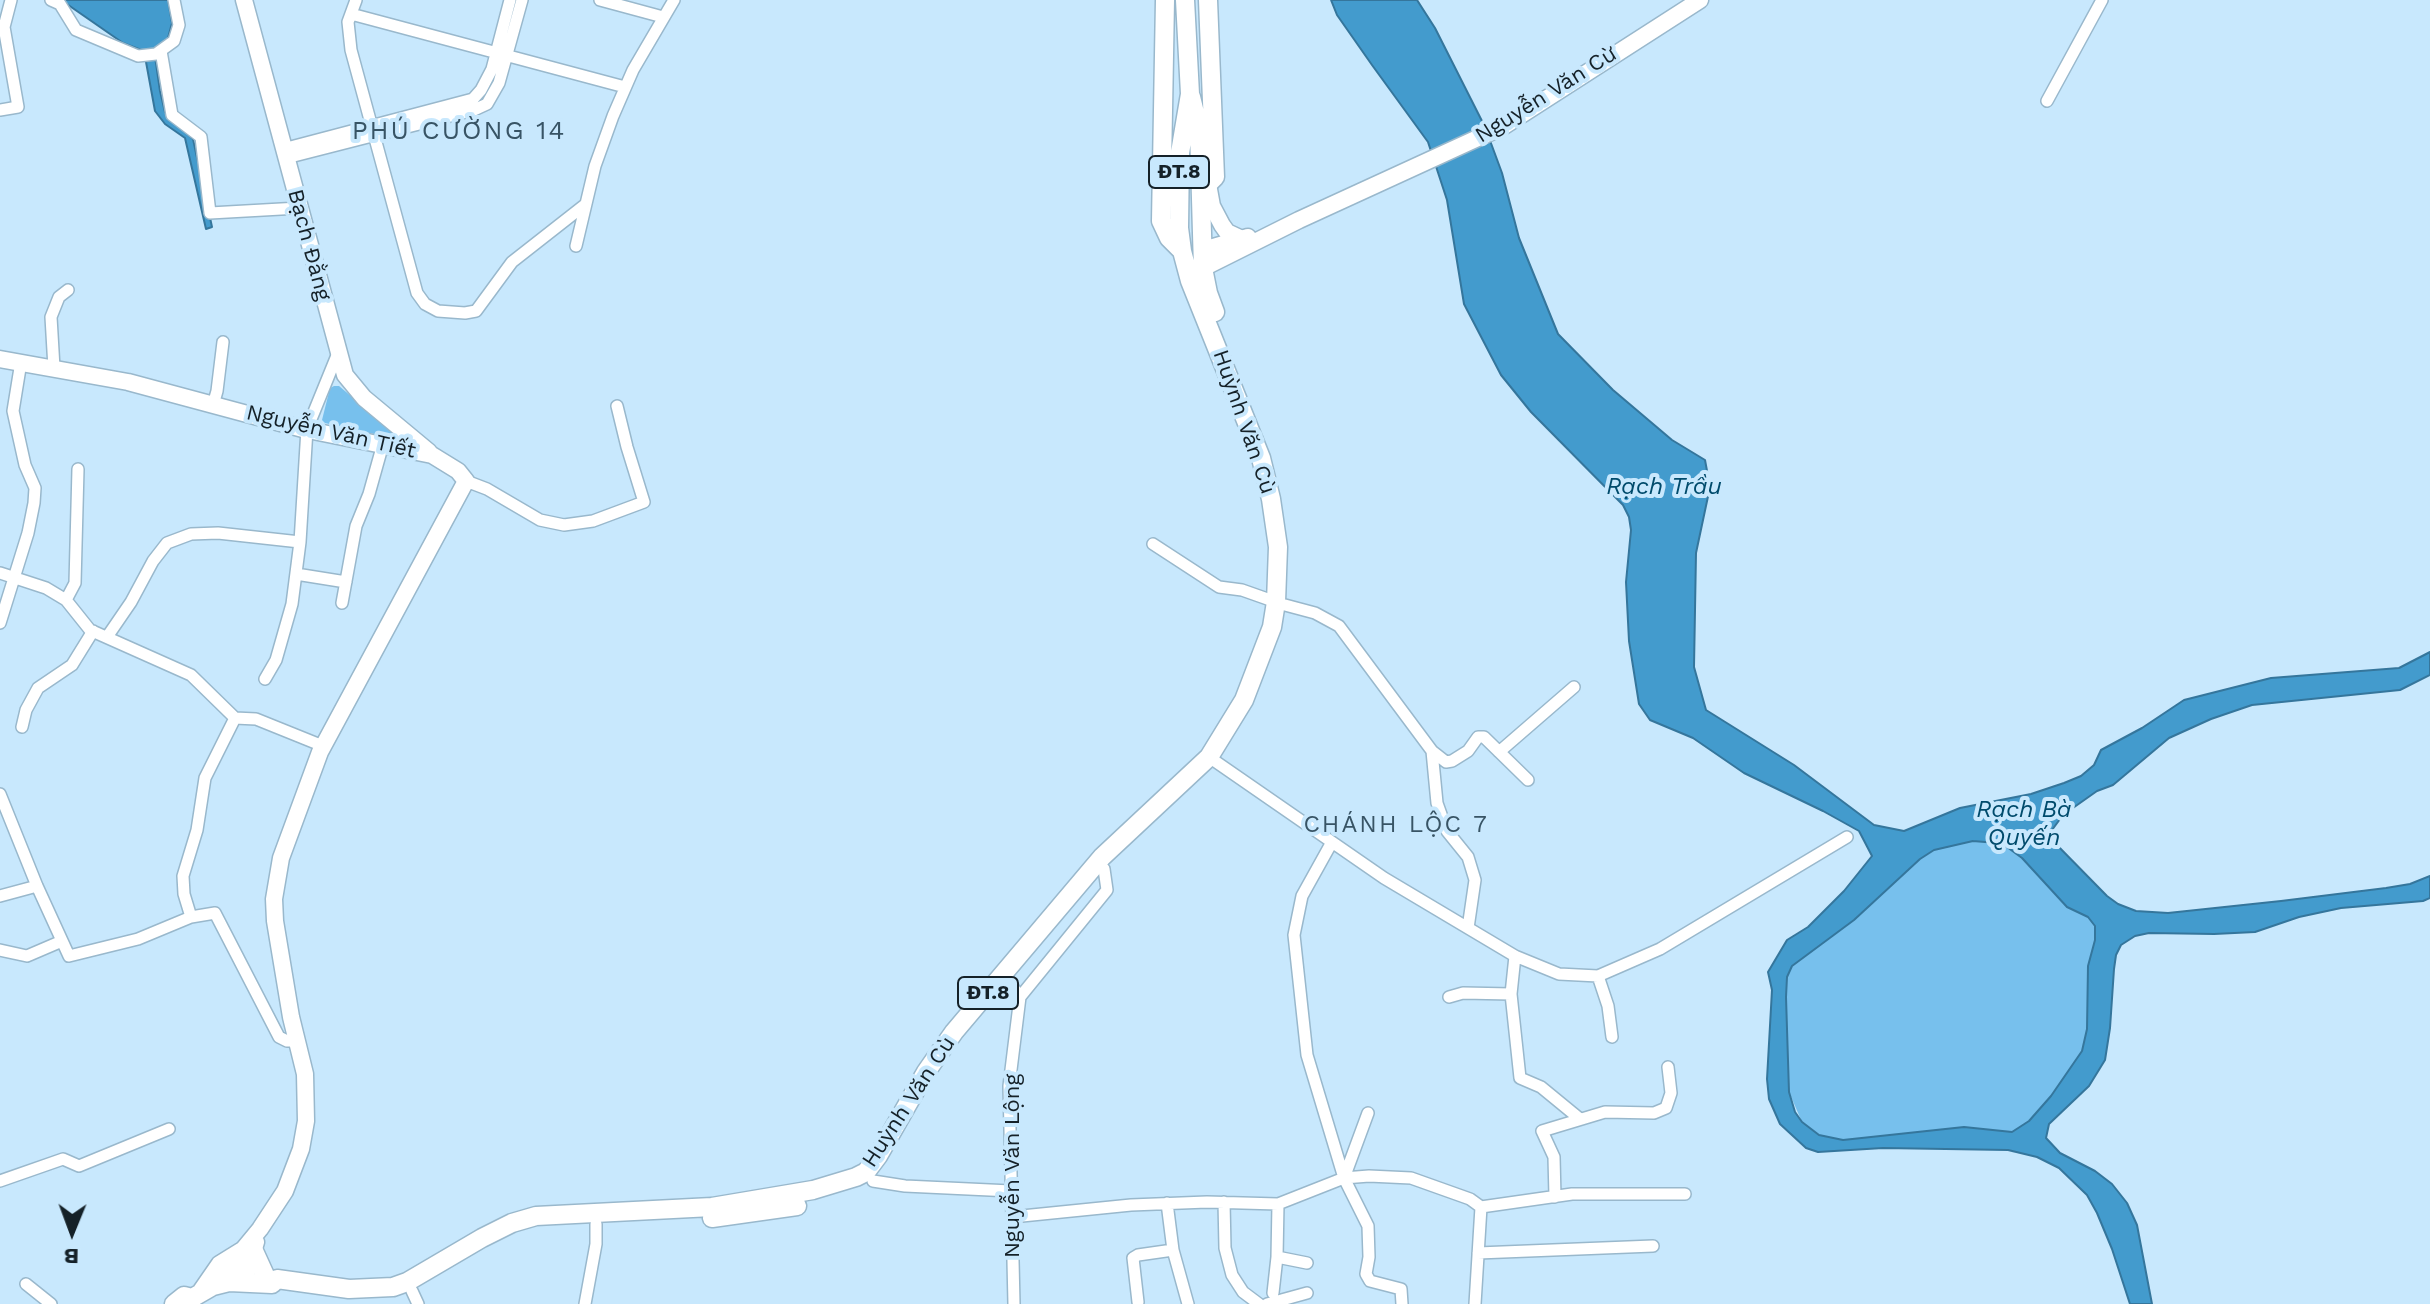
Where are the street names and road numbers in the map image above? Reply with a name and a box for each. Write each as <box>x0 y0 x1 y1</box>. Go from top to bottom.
street label: Nguyễn Văn Cừ <box>1471 41 1621 149</box>
road number: ĐT.8 <box>1149 156 1209 188</box>
street label: Bạch Đằng <box>281 186 337 304</box>
street label: Huỳnh Văn Cù <box>1207 346 1281 498</box>
street label: Nguyễn Văn Tiết <box>244 400 418 464</box>
road number: ĐT.8 <box>958 977 1018 1009</box>
street label: Huỳnh Văn Cù <box>857 1032 961 1172</box>
street label: Nguyễn Văn Lộng <box>1000 1074 1026 1258</box>

